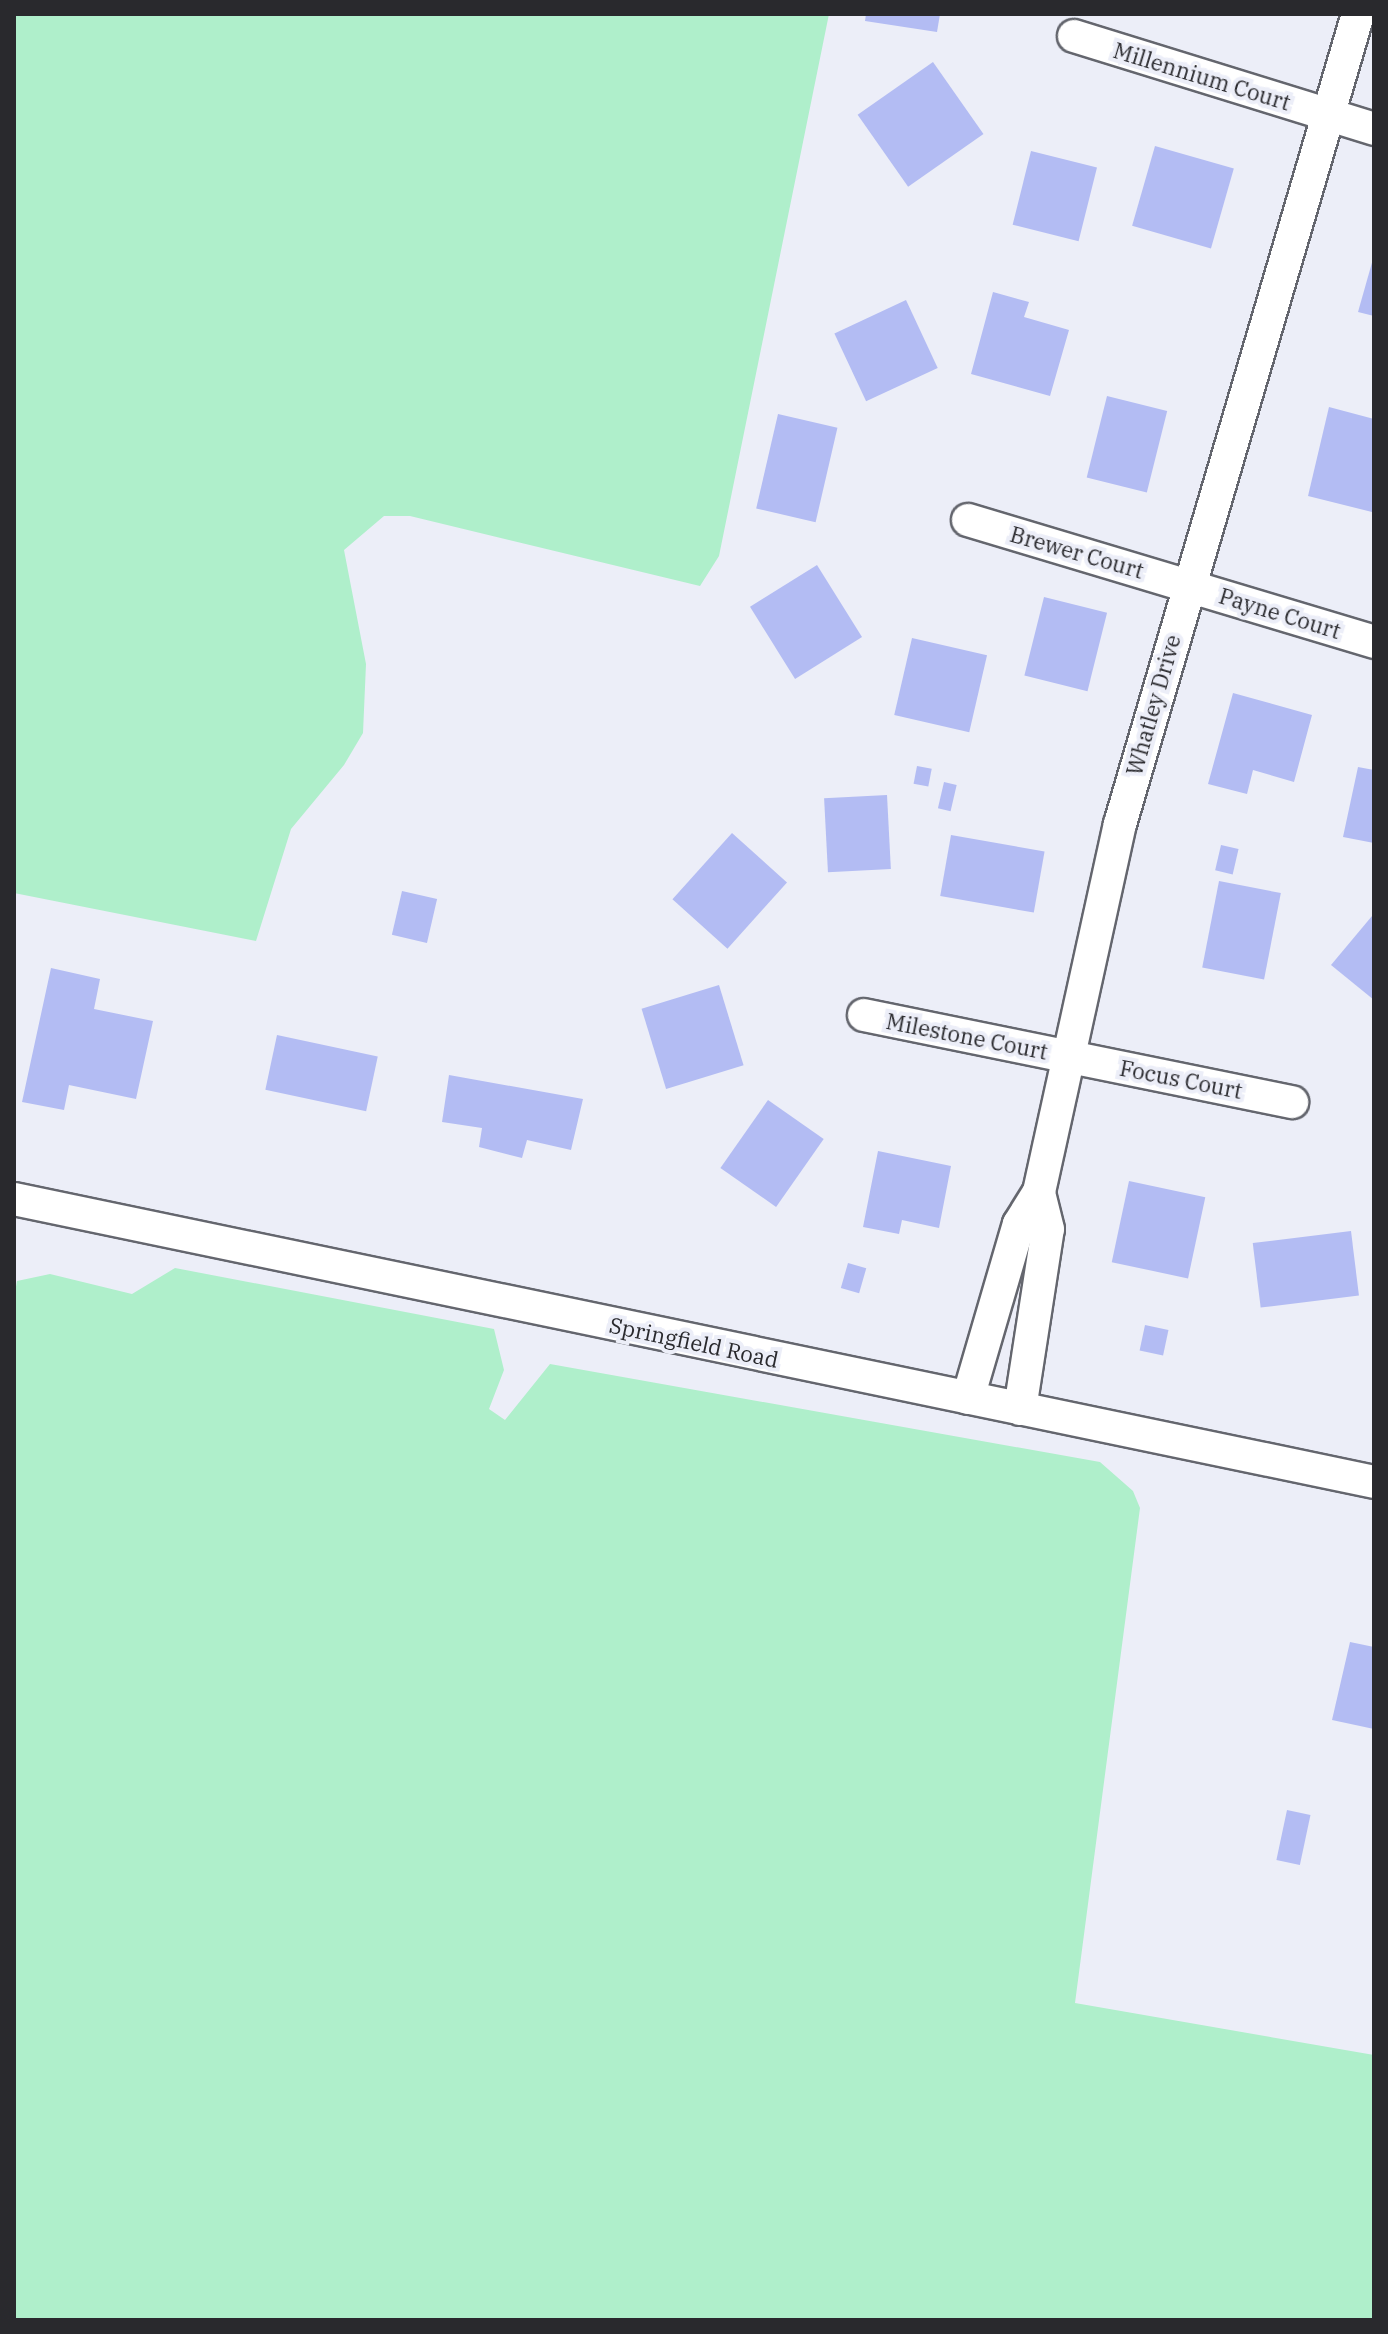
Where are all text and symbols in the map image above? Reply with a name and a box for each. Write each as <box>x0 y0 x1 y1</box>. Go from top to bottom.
street label: Millennium Court <box>1110 37 1294 115</box>
street label: Brewer Court <box>1007 520 1147 584</box>
street label: Payne Court <box>1216 582 1344 644</box>
street label: Whatley Drive <box>1120 632 1186 778</box>
street label: Milestone Court <box>884 1007 1050 1065</box>
street label: Focus Court <box>1118 1054 1244 1104</box>
street label: Springfield Road <box>607 1311 781 1373</box>

